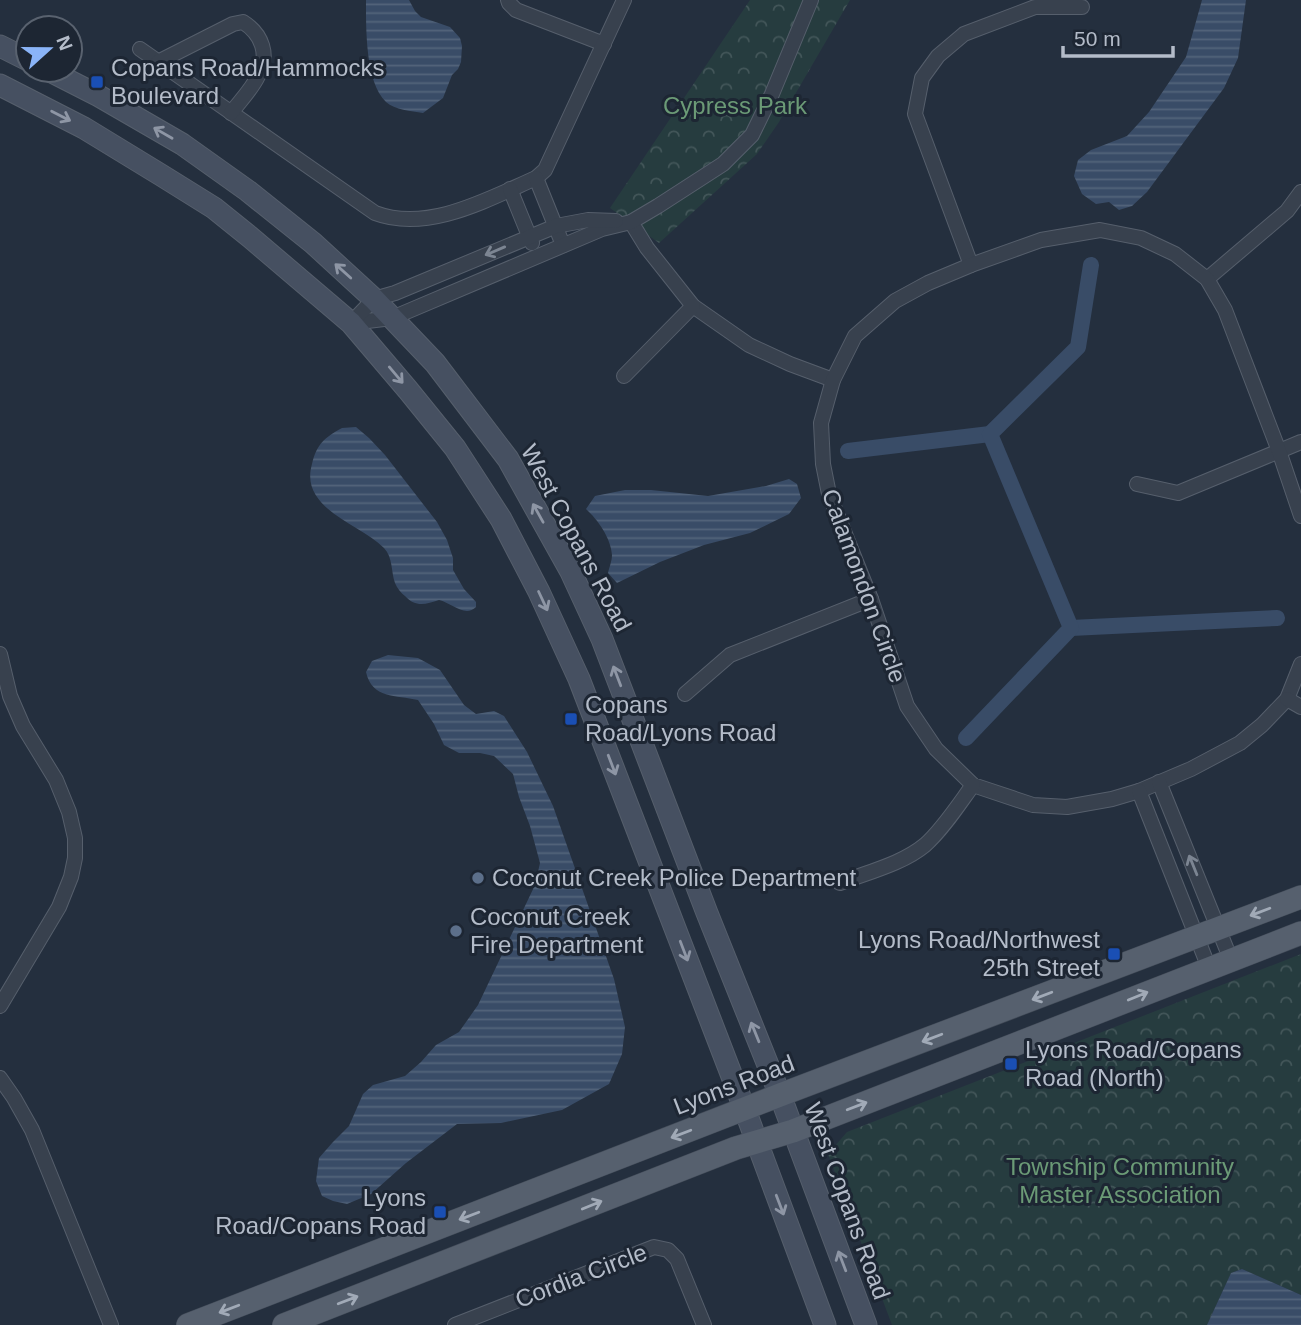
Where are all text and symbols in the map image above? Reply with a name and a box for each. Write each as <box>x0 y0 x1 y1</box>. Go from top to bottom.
north arrow <box>14 14 84 84</box>
scale bar <box>1063 14 1173 58</box>
text: 50 m <box>1074 27 1121 50</box>
text: N <box>52 33 77 53</box>
place label: Copans Road/Hammocks Boulevard <box>111 54 384 109</box>
marker: Copans Road/Hammocks Boulevard <box>89 74 105 90</box>
park label: Cypress Park <box>663 92 808 119</box>
one-way arrow <box>50 110 71 124</box>
one-way arrow <box>153 125 173 139</box>
one-way arrow <box>485 246 506 259</box>
one-way arrow <box>335 262 352 279</box>
one-way arrow <box>388 366 404 384</box>
street label: West Copans Road <box>516 440 637 636</box>
street label: Calamondon Circle <box>817 485 912 686</box>
one-way arrow <box>531 503 544 524</box>
one-way arrow <box>537 590 551 611</box>
one-way arrow <box>609 666 622 688</box>
place label: Copans Road/Lyons Road <box>585 691 776 746</box>
marker: Copans Road/Lyons Road <box>563 711 579 727</box>
one-way arrow <box>607 754 620 775</box>
one-way arrow <box>1185 854 1198 876</box>
place label: Coconut Creek Police Department <box>492 864 857 891</box>
marker: Coconut Creek Police Department <box>470 870 486 886</box>
place label: Coconut Creek Fire Department <box>470 903 644 958</box>
one-way arrow <box>1249 907 1271 920</box>
marker: Coconut Creek Fire Department <box>448 923 464 939</box>
place label: Lyons Road/Northwest 25th Street <box>858 926 1100 981</box>
one-way arrow <box>679 940 691 961</box>
marker: Lyons Road/Northwest 25th Street <box>1106 946 1122 962</box>
one-way arrow <box>1127 989 1149 1002</box>
one-way arrow <box>1031 991 1053 1003</box>
one-way arrow <box>747 1022 760 1043</box>
one-way arrow <box>921 1033 943 1045</box>
place label: Lyons Road/Copans Road (North) <box>1025 1036 1242 1091</box>
street label: Lyons Road <box>670 1049 798 1120</box>
marker: Lyons Road/Copans Road (North) <box>1003 1056 1019 1072</box>
street label: West Copans Road <box>799 1099 896 1303</box>
one-way arrow <box>845 1099 867 1112</box>
one-way arrow <box>671 1129 692 1142</box>
park label: Township Community Master Association <box>1006 1153 1234 1208</box>
place label: Lyons Road/Copans Road <box>215 1184 426 1239</box>
one-way arrow <box>774 1193 787 1215</box>
one-way arrow <box>581 1197 602 1210</box>
marker: Lyons Road/Copans Road <box>432 1204 448 1220</box>
one-way arrow <box>458 1211 480 1223</box>
street label: Cordia Circle <box>511 1238 650 1313</box>
one-way arrow <box>834 1251 847 1273</box>
one-way arrow <box>337 1293 358 1306</box>
one-way arrow <box>219 1303 241 1316</box>

